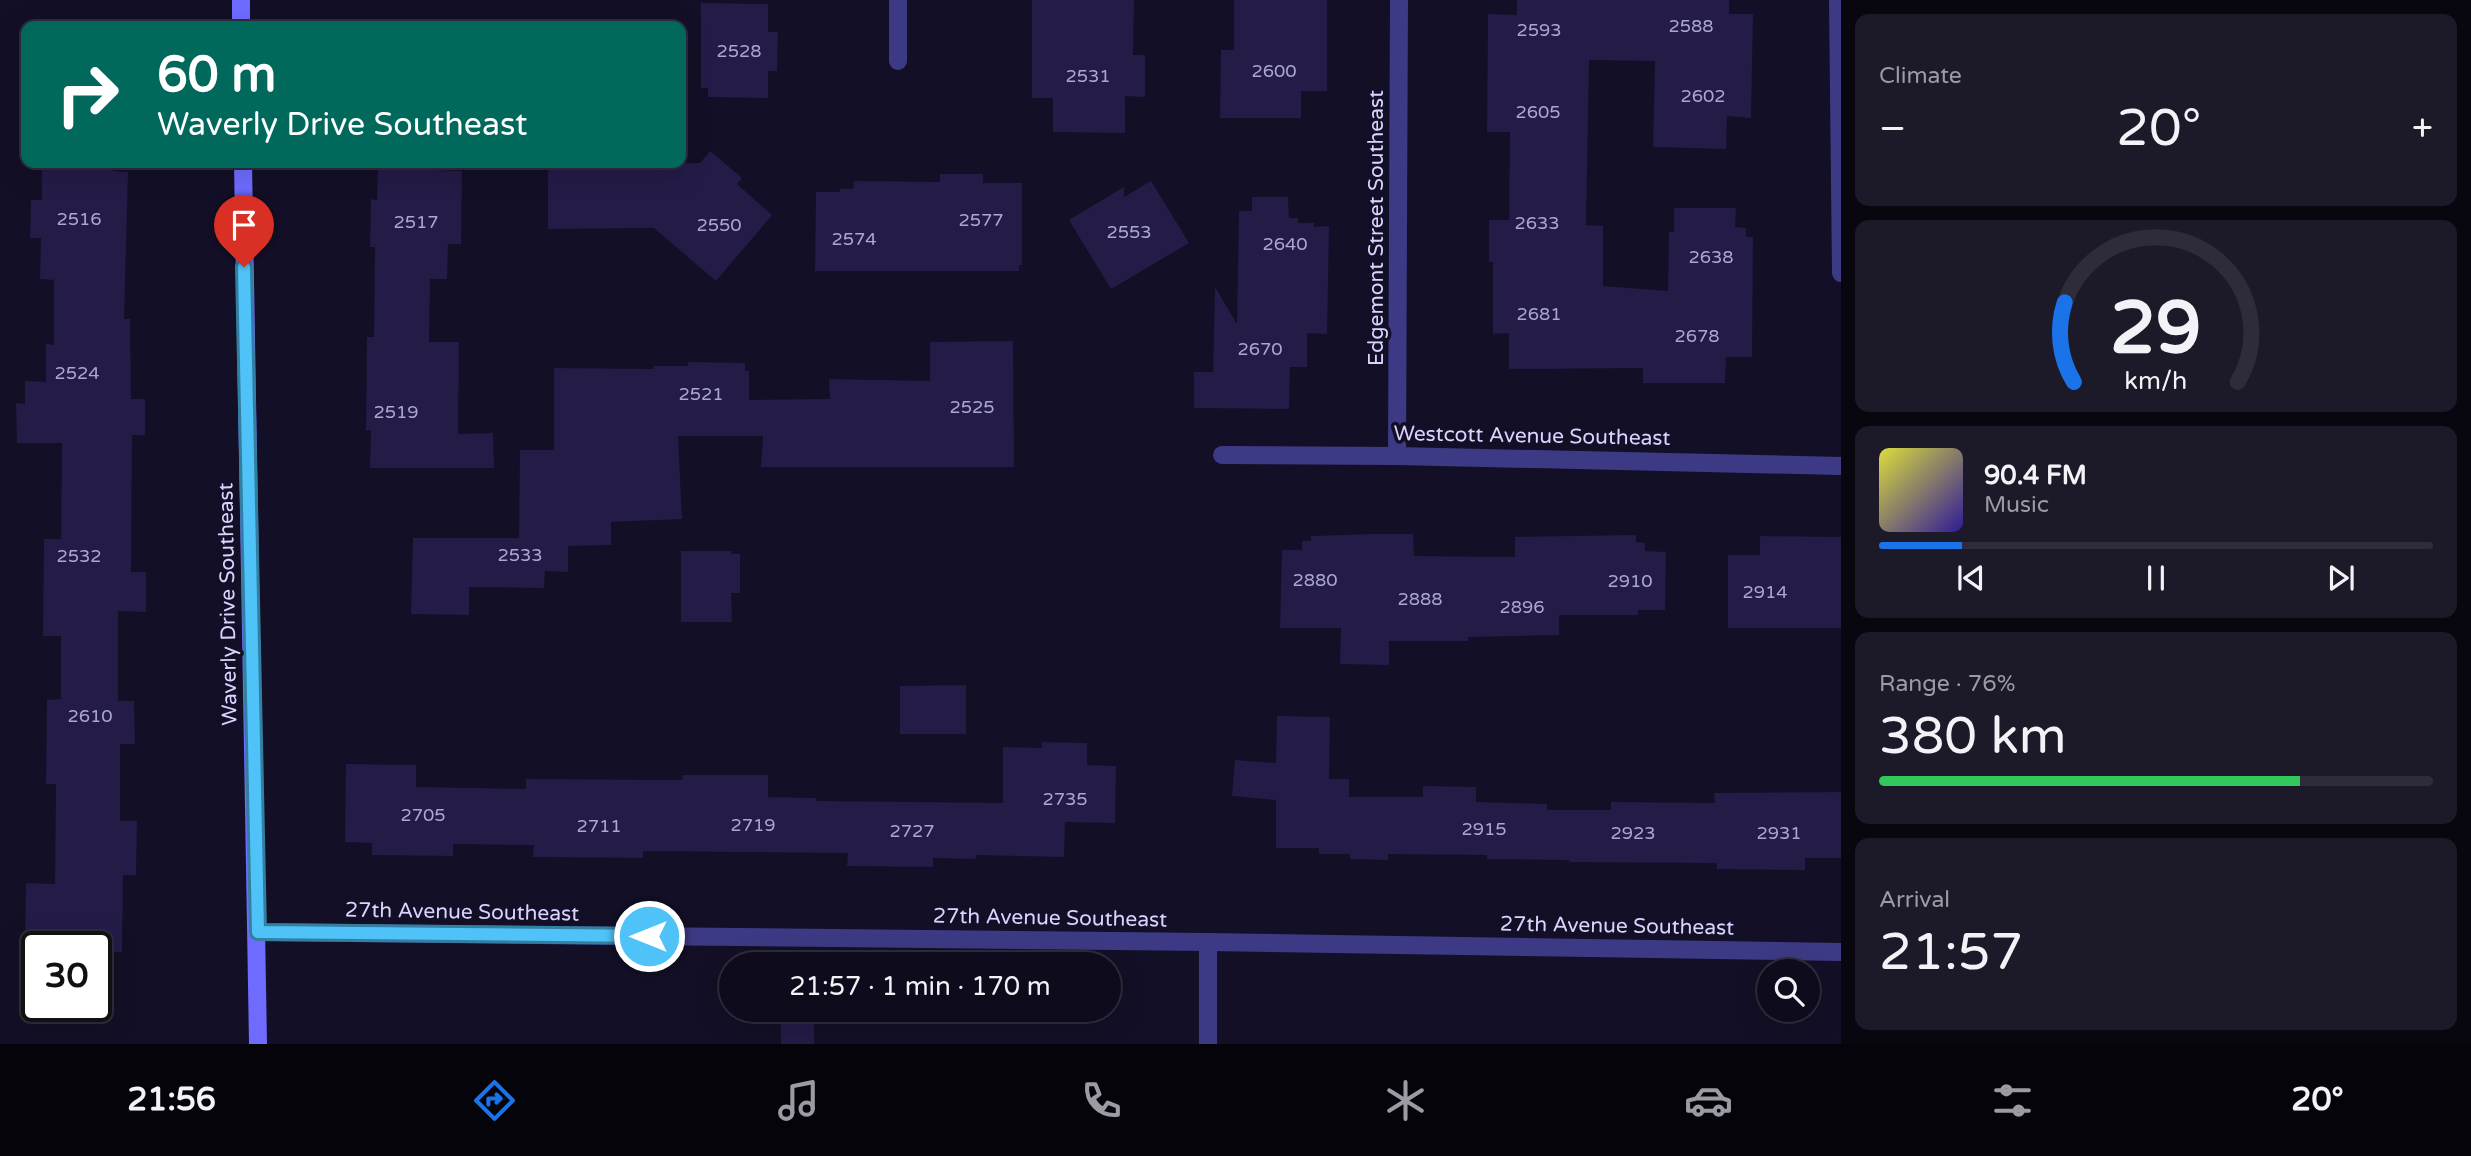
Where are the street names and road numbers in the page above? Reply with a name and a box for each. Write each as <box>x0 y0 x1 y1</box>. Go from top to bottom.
street label: Edgemont Street Southeast <box>1364 90 1389 366</box>
street label: Westcott Avenue Southeast <box>1393 421 1671 451</box>
street label: Waverly Drive Southeast <box>213 482 243 726</box>
street label: 27th Avenue Southeast <box>345 897 579 927</box>
street label: 27th Avenue Southeast <box>933 903 1167 933</box>
street label: 27th Avenue Southeast <box>1500 911 1734 941</box>

